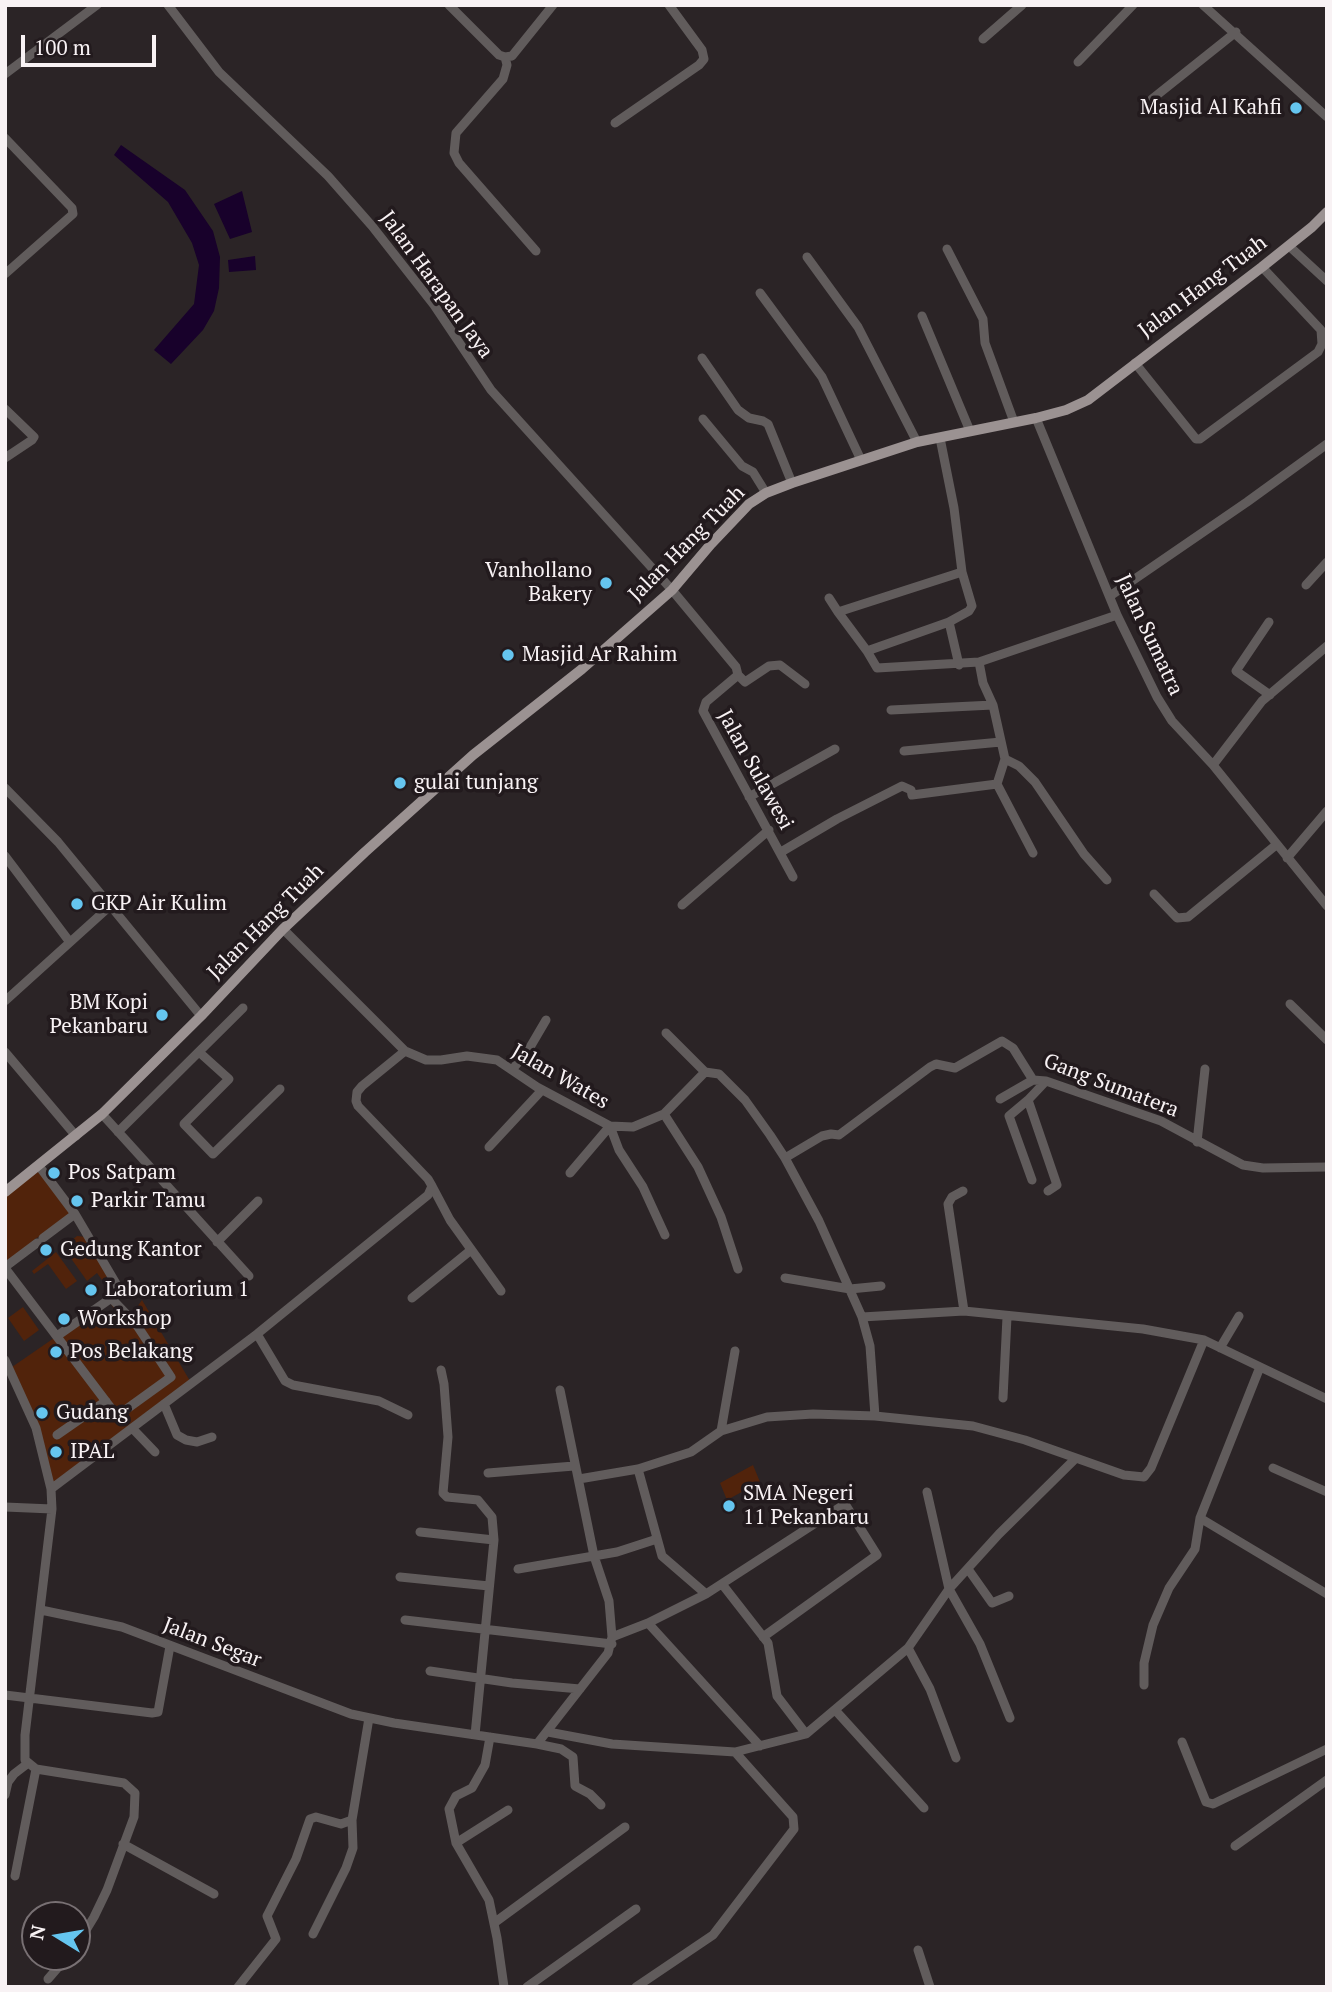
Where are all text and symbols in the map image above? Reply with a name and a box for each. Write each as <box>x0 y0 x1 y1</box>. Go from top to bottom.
scale bar <box>24 21 159 65</box>
text: 100 m <box>34 33 91 61</box>
place label: Masjid Al Kahfi <box>1140 95 1282 121</box>
marker: Masjid Al Kahfi <box>1288 100 1304 116</box>
street label: Jalan Harapan Jaya <box>374 206 498 364</box>
street label: Jalan Hang Tuah <box>1134 231 1272 343</box>
street label: Jalan Hang Tuah <box>624 481 750 607</box>
place label: Vanhollano Bakery <box>485 558 592 608</box>
street label: Jalan Sumatra <box>1110 570 1188 700</box>
marker: Vanhollano Bakery <box>598 575 614 591</box>
place label: Masjid Ar Rahim <box>522 642 677 668</box>
marker: Masjid Ar Rahim <box>500 647 516 663</box>
street label: Jalan Sulawesi <box>712 706 798 834</box>
place label: gulai tunjang <box>414 770 538 796</box>
marker: gulai tunjang <box>392 775 408 791</box>
street label: Jalan Hang Tuah <box>203 859 329 985</box>
place label: GKP Air Kulim <box>91 891 227 917</box>
marker: GKP Air Kulim <box>69 896 85 912</box>
place label: BM Kopi Pekanbaru <box>49 990 148 1040</box>
marker: BM Kopi Pekanbaru <box>154 1007 170 1023</box>
street label: Jalan Wates <box>507 1039 613 1115</box>
street label: Gang Sumatera <box>1040 1049 1182 1123</box>
place label: Pos Satpam <box>68 1160 176 1186</box>
marker: Pos Satpam <box>46 1165 62 1181</box>
place label: Parkir Tamu <box>91 1188 206 1214</box>
marker: Parkir Tamu <box>69 1193 85 1209</box>
place label: Gedung Kantor <box>60 1237 201 1263</box>
marker: Gedung Kantor <box>38 1242 54 1258</box>
place label: Laboratorium 1 <box>105 1277 249 1303</box>
marker: Laboratorium 1 <box>83 1282 99 1298</box>
place label: Workshop <box>78 1306 172 1332</box>
marker: Workshop <box>56 1311 72 1327</box>
place label: Pos Belakang <box>70 1339 193 1365</box>
marker: Pos Belakang <box>48 1344 64 1360</box>
place label: Gudang <box>56 1400 128 1426</box>
marker: Gudang <box>34 1405 50 1421</box>
place label: IPAL <box>70 1439 114 1465</box>
marker: IPAL <box>48 1444 64 1460</box>
place label: SMA Negeri 11 Pekanbaru <box>743 1481 869 1531</box>
marker: SMA Negeri 11 Pekanbaru <box>721 1498 737 1514</box>
street label: Jalan Segar <box>159 1613 265 1673</box>
north arrow <box>21 1901 91 1971</box>
text: N <box>23 1923 51 1942</box>

